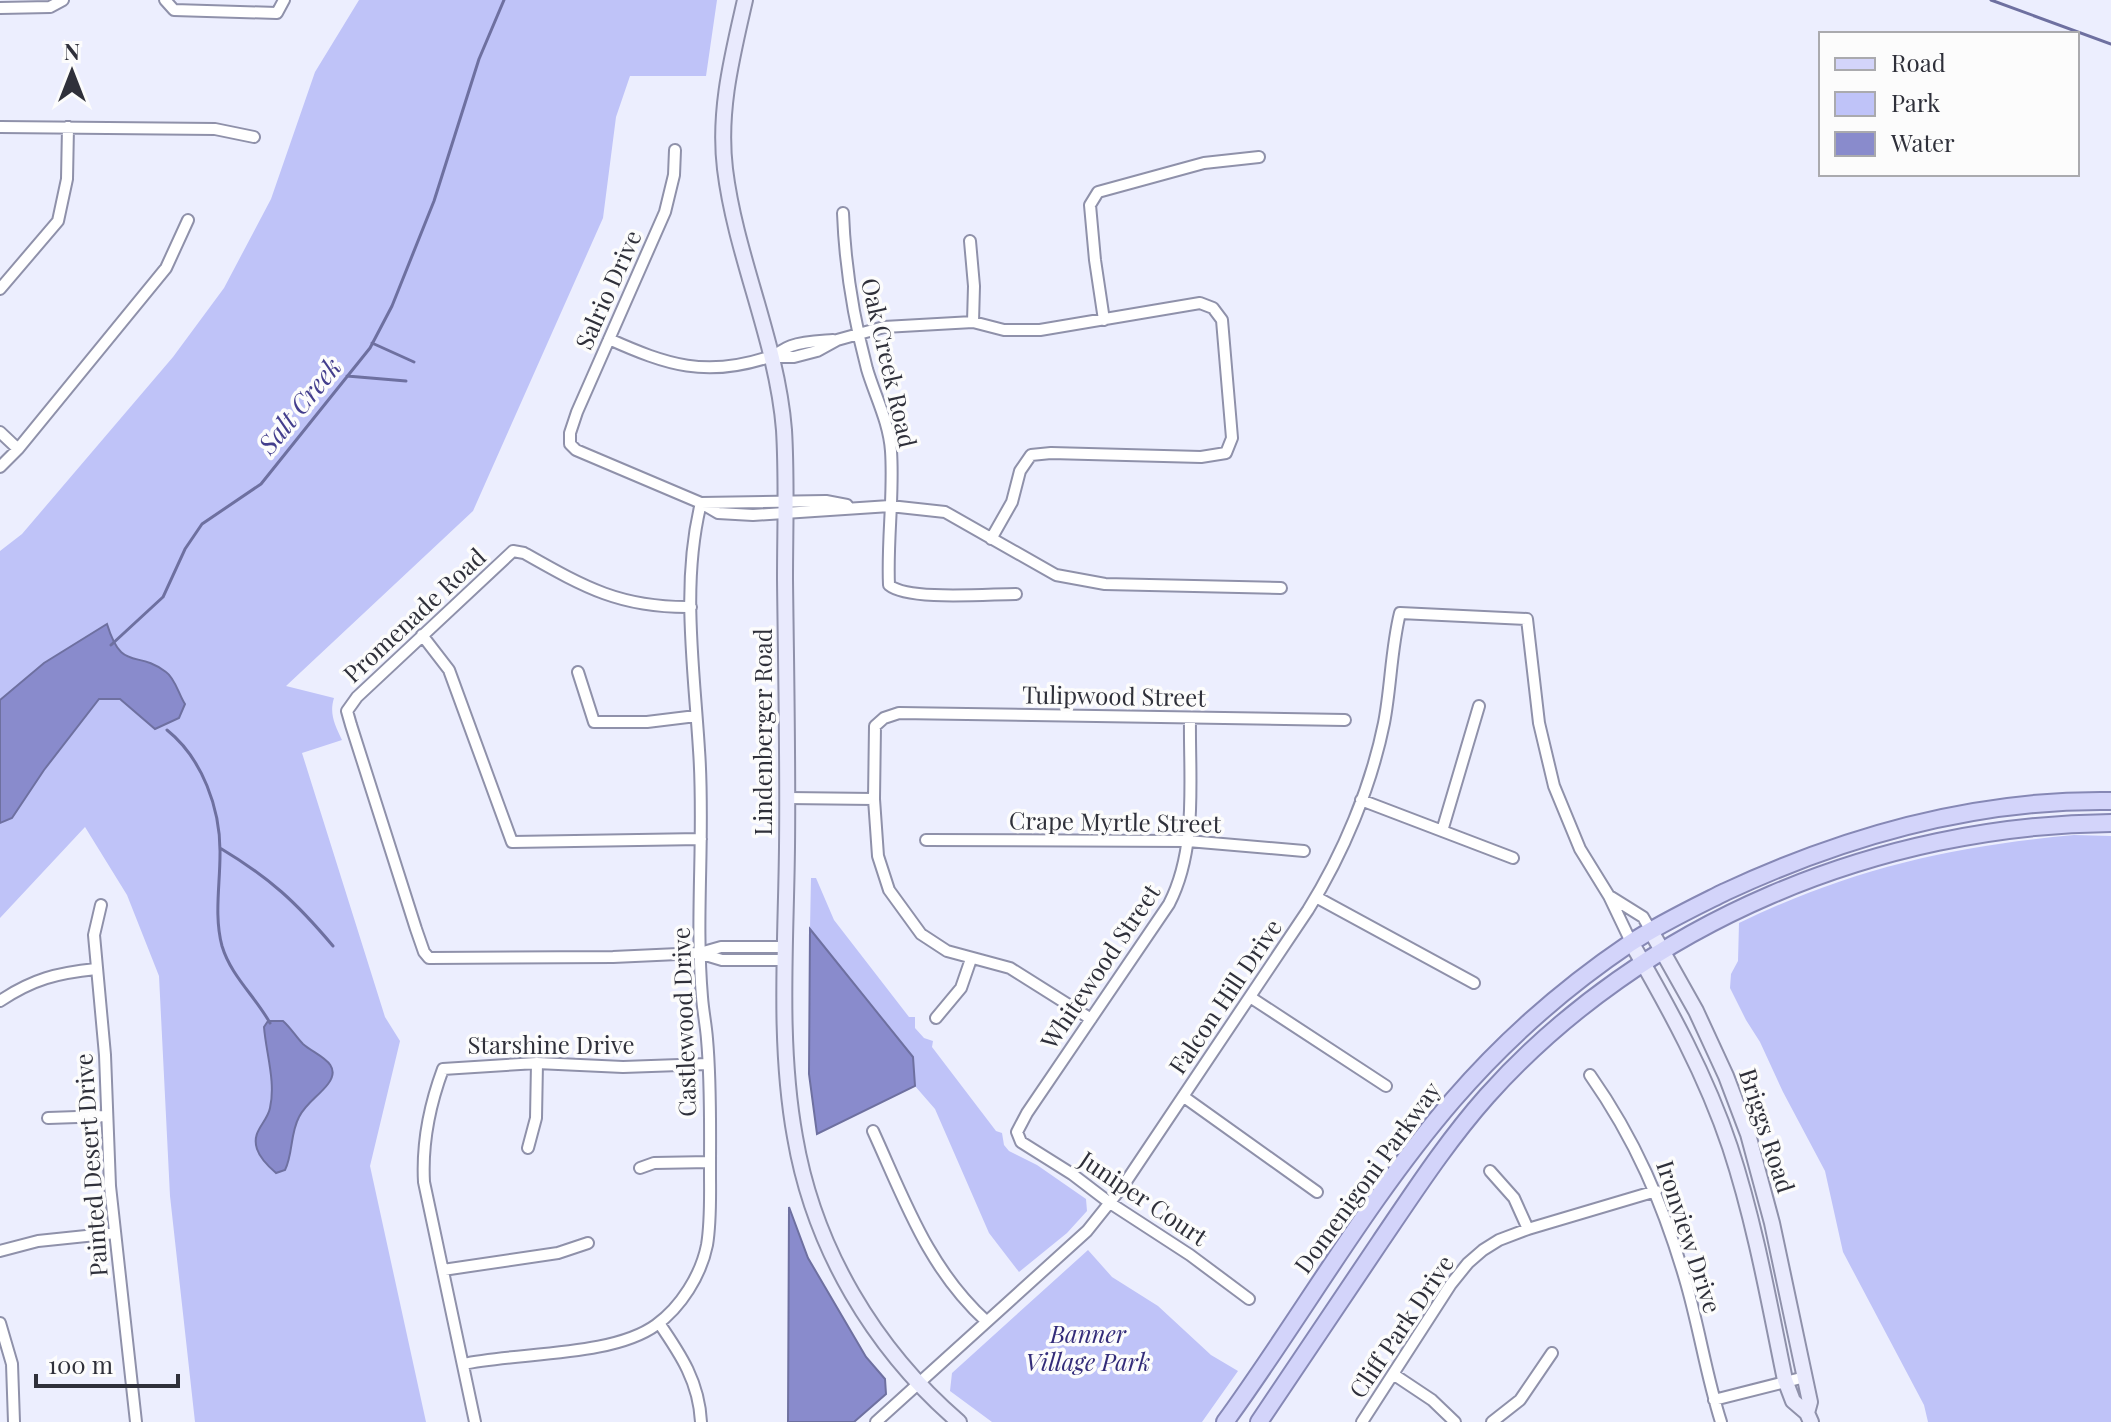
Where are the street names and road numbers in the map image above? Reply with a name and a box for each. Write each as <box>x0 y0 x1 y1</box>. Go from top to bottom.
street label: Salrio Drive <box>567 225 648 354</box>
street label: Oak Creek Road <box>855 275 925 451</box>
street label: Promenade Road <box>336 540 492 689</box>
street label: Lindenberger Road <box>746 628 778 836</box>
street label: Tulipwood Street <box>1022 677 1207 713</box>
street label: Crape Myrtle Street <box>1009 803 1222 839</box>
street label: Whitewood Street <box>1032 877 1167 1055</box>
street label: Falcon Hill Drive <box>1161 912 1288 1080</box>
street label: Castlewood Drive <box>664 927 702 1117</box>
street label: Starshine Drive <box>467 1028 635 1060</box>
street label: Painted Desert Drive <box>66 1052 114 1278</box>
street label: Briggs Road <box>1733 1064 1803 1197</box>
street label: Domenigoni Parkway <box>1286 1074 1447 1279</box>
street label: Juniper Court <box>1073 1142 1215 1252</box>
street label: Ironview Drive <box>1650 1156 1730 1317</box>
street label: Cliff Park Drive <box>1341 1248 1460 1404</box>

